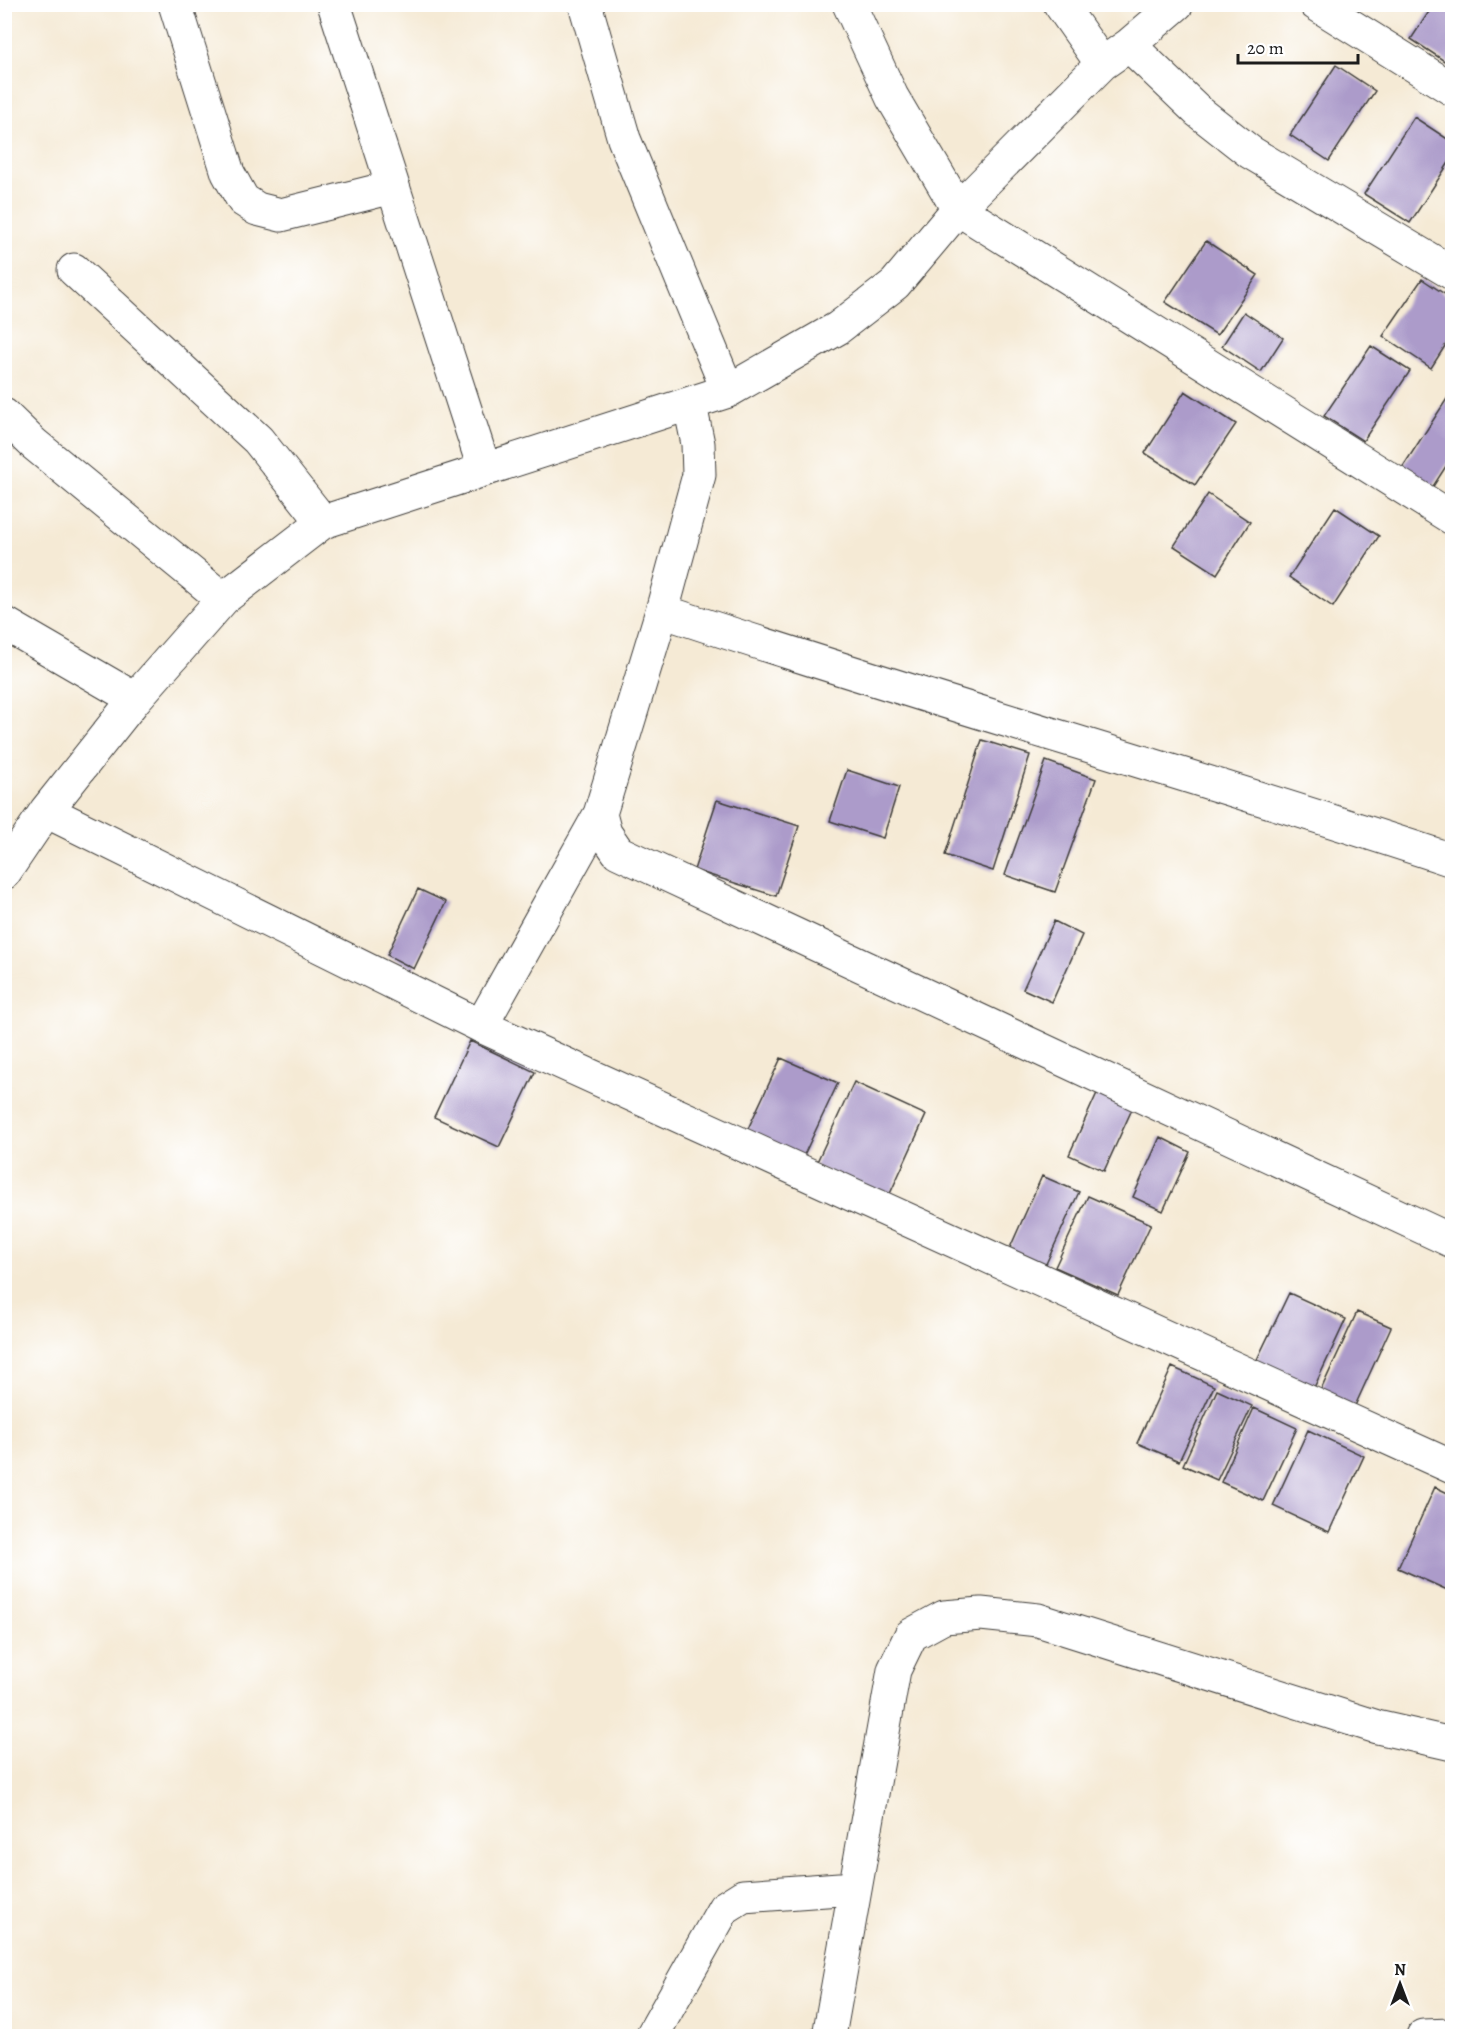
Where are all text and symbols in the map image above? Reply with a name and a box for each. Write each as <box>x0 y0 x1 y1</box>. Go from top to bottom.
scale bar <box>1238 27 1358 65</box>
text: 20 m <box>1247 36 1284 60</box>
north arrow <box>1370 1954 1430 2014</box>
text: N <box>1394 1959 1406 1981</box>

